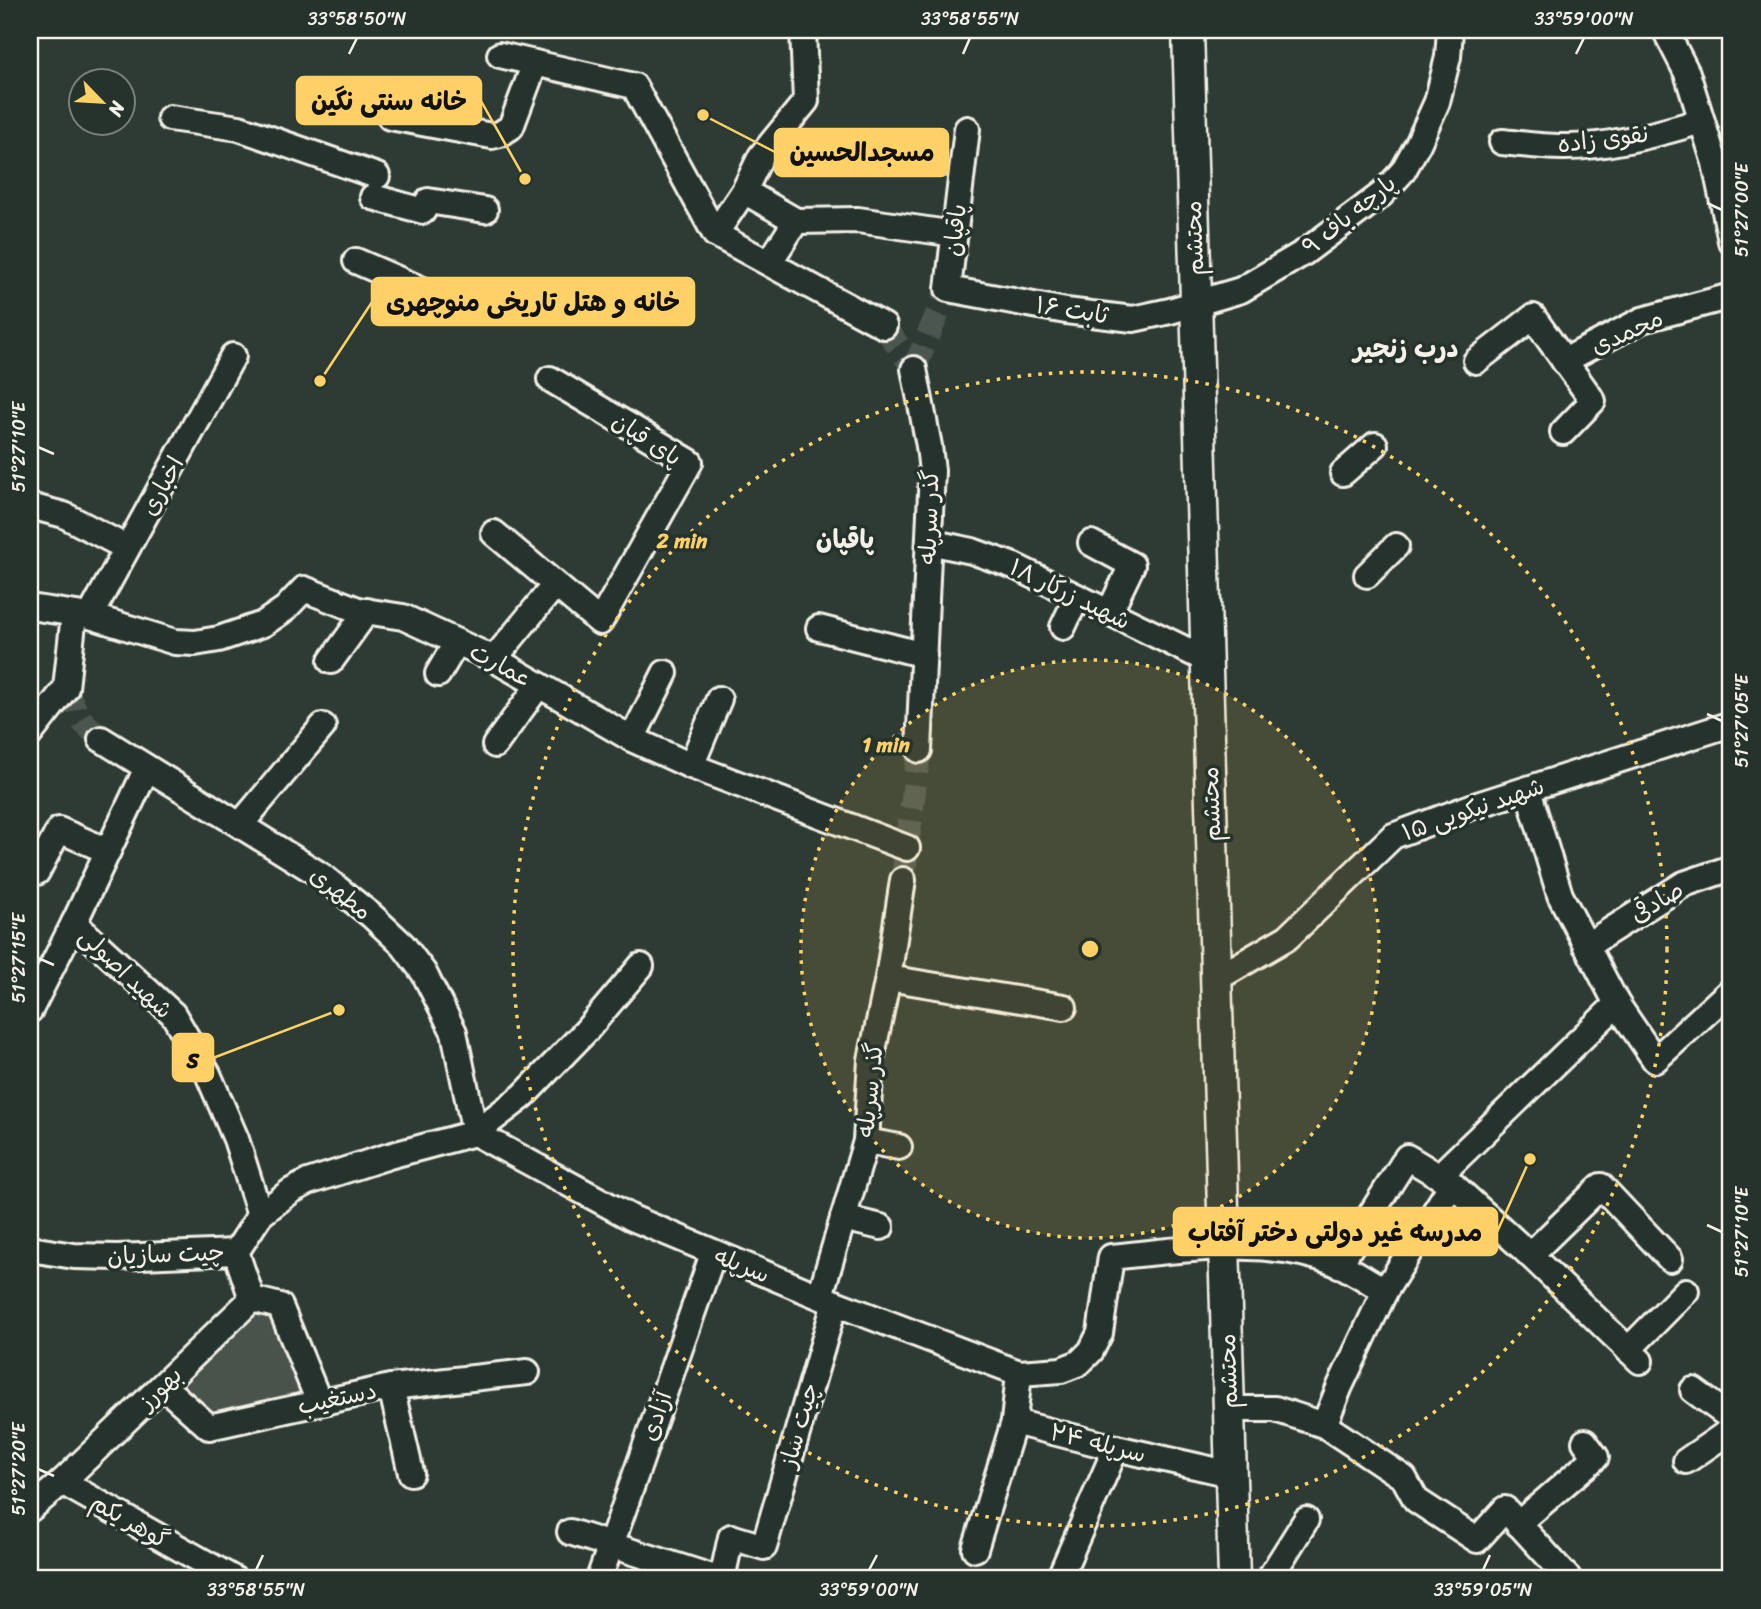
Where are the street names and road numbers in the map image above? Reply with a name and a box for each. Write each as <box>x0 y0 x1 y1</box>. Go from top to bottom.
street label: نقوی زاده <box>1555 113 1651 165</box>
street label: پارچه باف ۹ <box>1292 163 1406 267</box>
street label: محتشم <box>1172 200 1216 276</box>
street label: پاقپان <box>931 201 979 259</box>
street label: ثابت ۱۶ <box>1033 284 1112 337</box>
street label: محمدی <box>1584 297 1670 367</box>
street label: پای قپان <box>603 400 691 478</box>
street label: اخباری <box>128 448 196 524</box>
street label: گذر سرپله <box>906 469 952 565</box>
street label: شهید زرکار ۱۸ <box>1002 547 1138 641</box>
street label: عمارت <box>462 631 540 699</box>
street label: شهید نیکویی ۱۵ <box>1396 765 1550 853</box>
street label: محتشم <box>1189 766 1233 842</box>
street label: مطهری <box>300 855 382 931</box>
street label: صادقی <box>1622 869 1692 935</box>
street label: شهید اصولی <box>69 917 183 1029</box>
street label: گذر سرپله <box>844 1040 896 1140</box>
street label: چیت سازیان <box>107 1231 225 1277</box>
street label: سرپله <box>708 1235 776 1295</box>
street label: محتشم <box>1206 1333 1250 1409</box>
street label: بهورز <box>126 1356 193 1422</box>
street label: دستغیب <box>293 1369 381 1427</box>
street label: چیت ساز <box>766 1377 831 1474</box>
street label: آزادی <box>628 1384 684 1447</box>
street label: سرپله ۲۴ <box>1045 1411 1151 1475</box>
street label: گوهر یکم <box>82 1481 178 1561</box>

